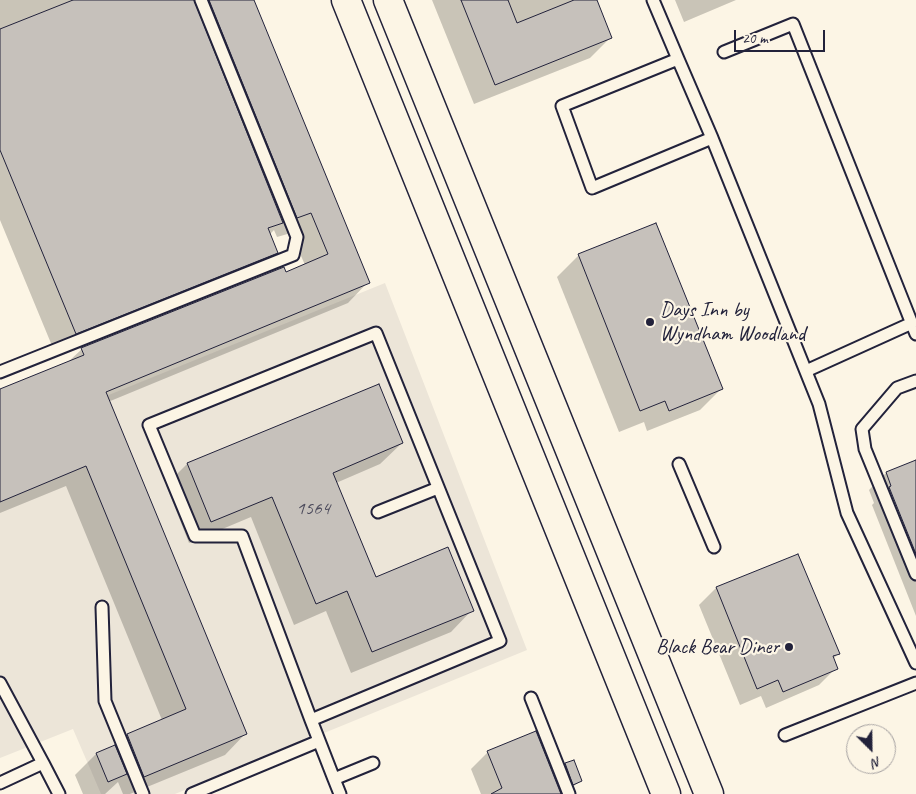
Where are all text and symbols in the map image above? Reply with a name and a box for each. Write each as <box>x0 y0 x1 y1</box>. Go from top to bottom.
scale bar <box>736 20 827 52</box>
text: 20 m <box>742 29 768 48</box>
place label: Days Inn by Wyndham Woodland <box>660 297 805 347</box>
marker: Days Inn by Wyndham Woodland <box>644 316 656 328</box>
house number: 1564 <box>296 498 330 520</box>
place label: Black Bear Diner <box>656 634 779 660</box>
marker: Black Bear Diner <box>783 641 795 653</box>
north arrow <box>846 724 896 774</box>
text: N <box>869 753 884 772</box>

